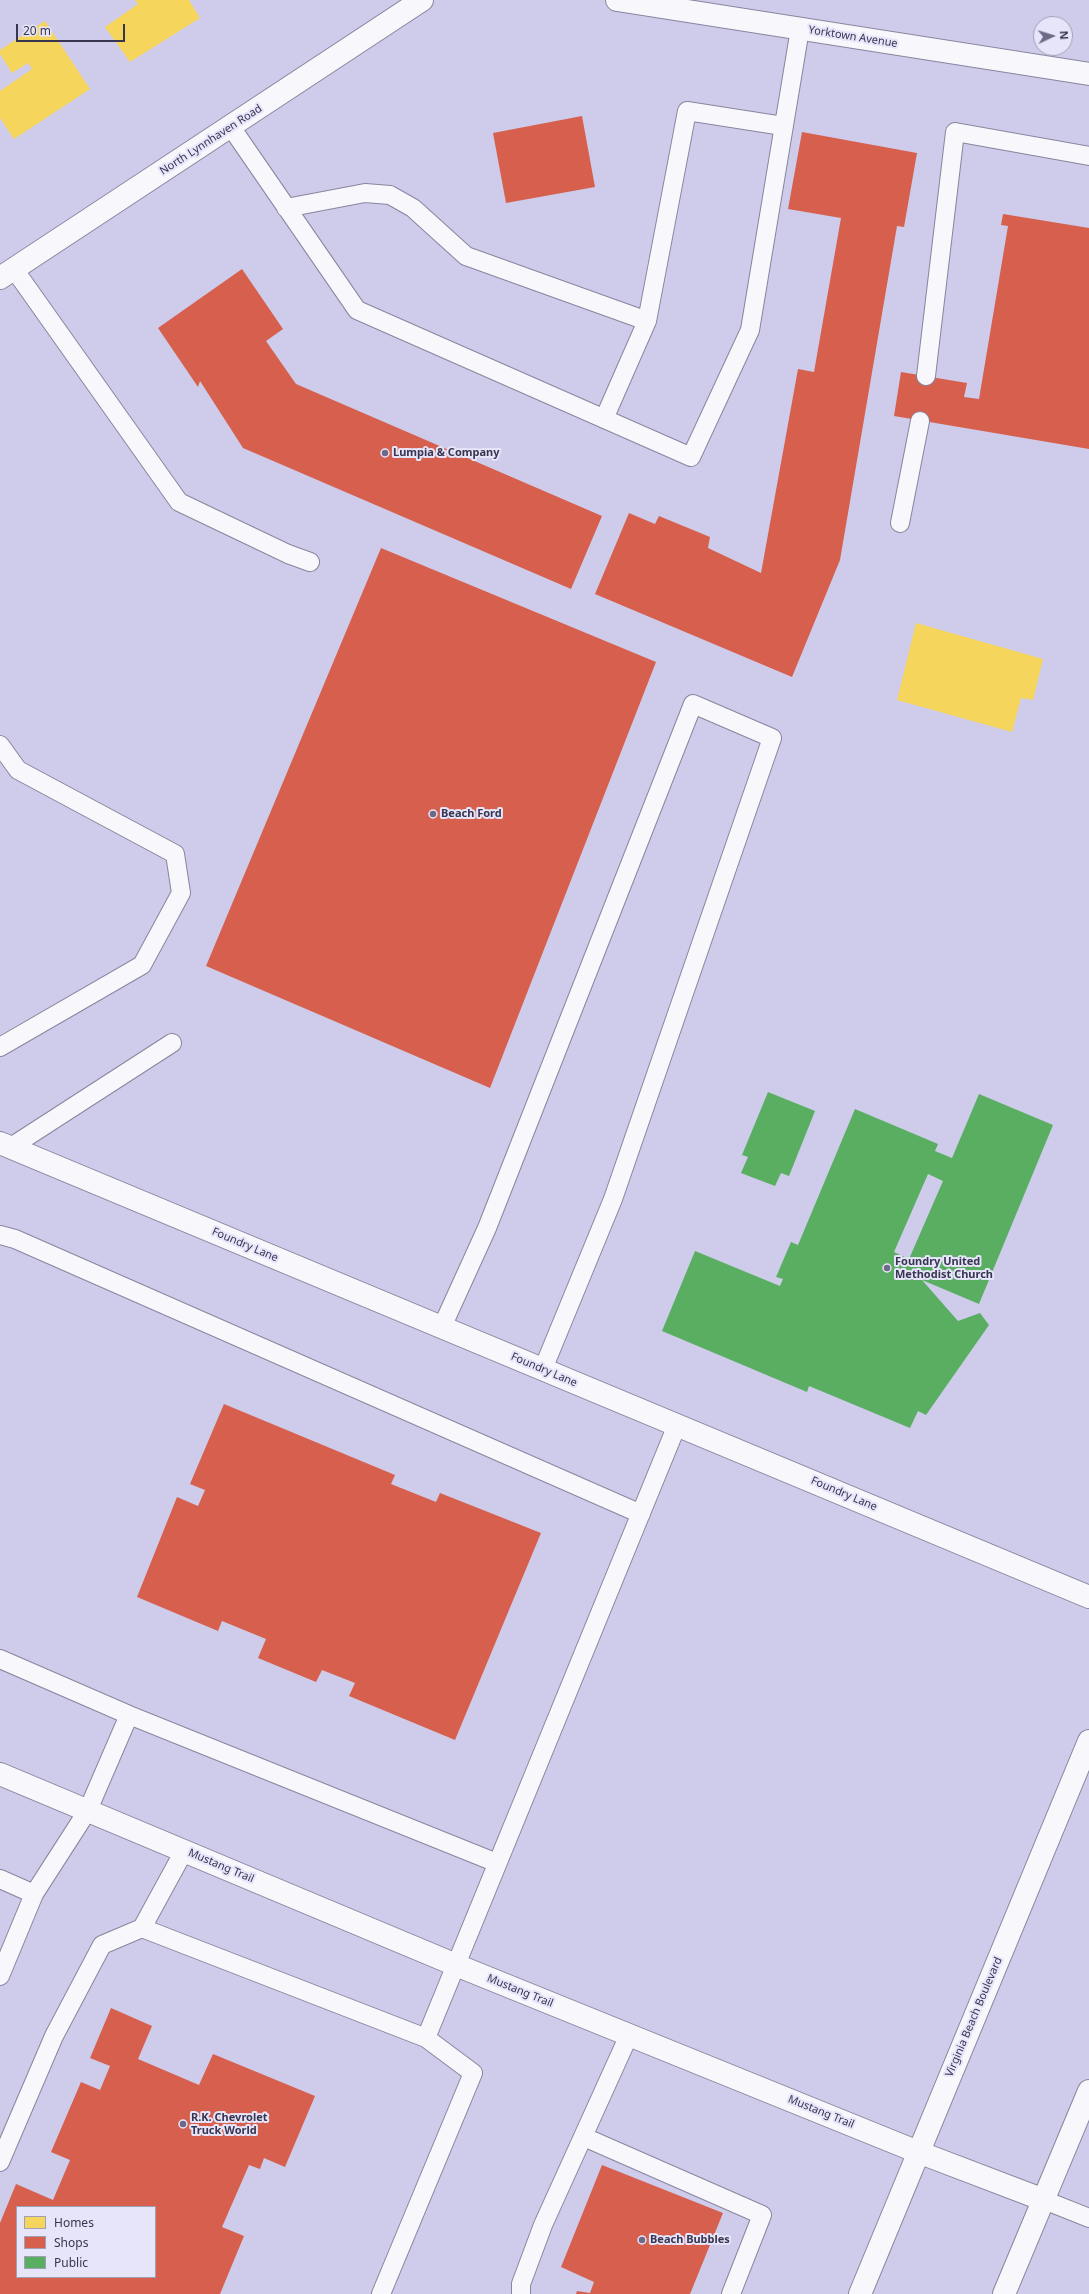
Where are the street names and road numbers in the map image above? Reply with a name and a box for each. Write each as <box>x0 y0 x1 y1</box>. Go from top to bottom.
street label: Yorktown Avenue <box>807 23 899 51</box>
street label: North Lynnhaven Road <box>158 102 264 178</box>
street label: Foundry Lane <box>210 1225 280 1265</box>
street label: Foundry Lane <box>509 1350 579 1390</box>
street label: Foundry Lane <box>809 1474 879 1514</box>
street label: Mustang Trail <box>186 1846 256 1886</box>
street label: Virginia Beach Boulevard <box>943 1955 1005 2079</box>
street label: Mustang Trail <box>485 1972 555 2010</box>
street label: Mustang Trail <box>786 2093 856 2131</box>

